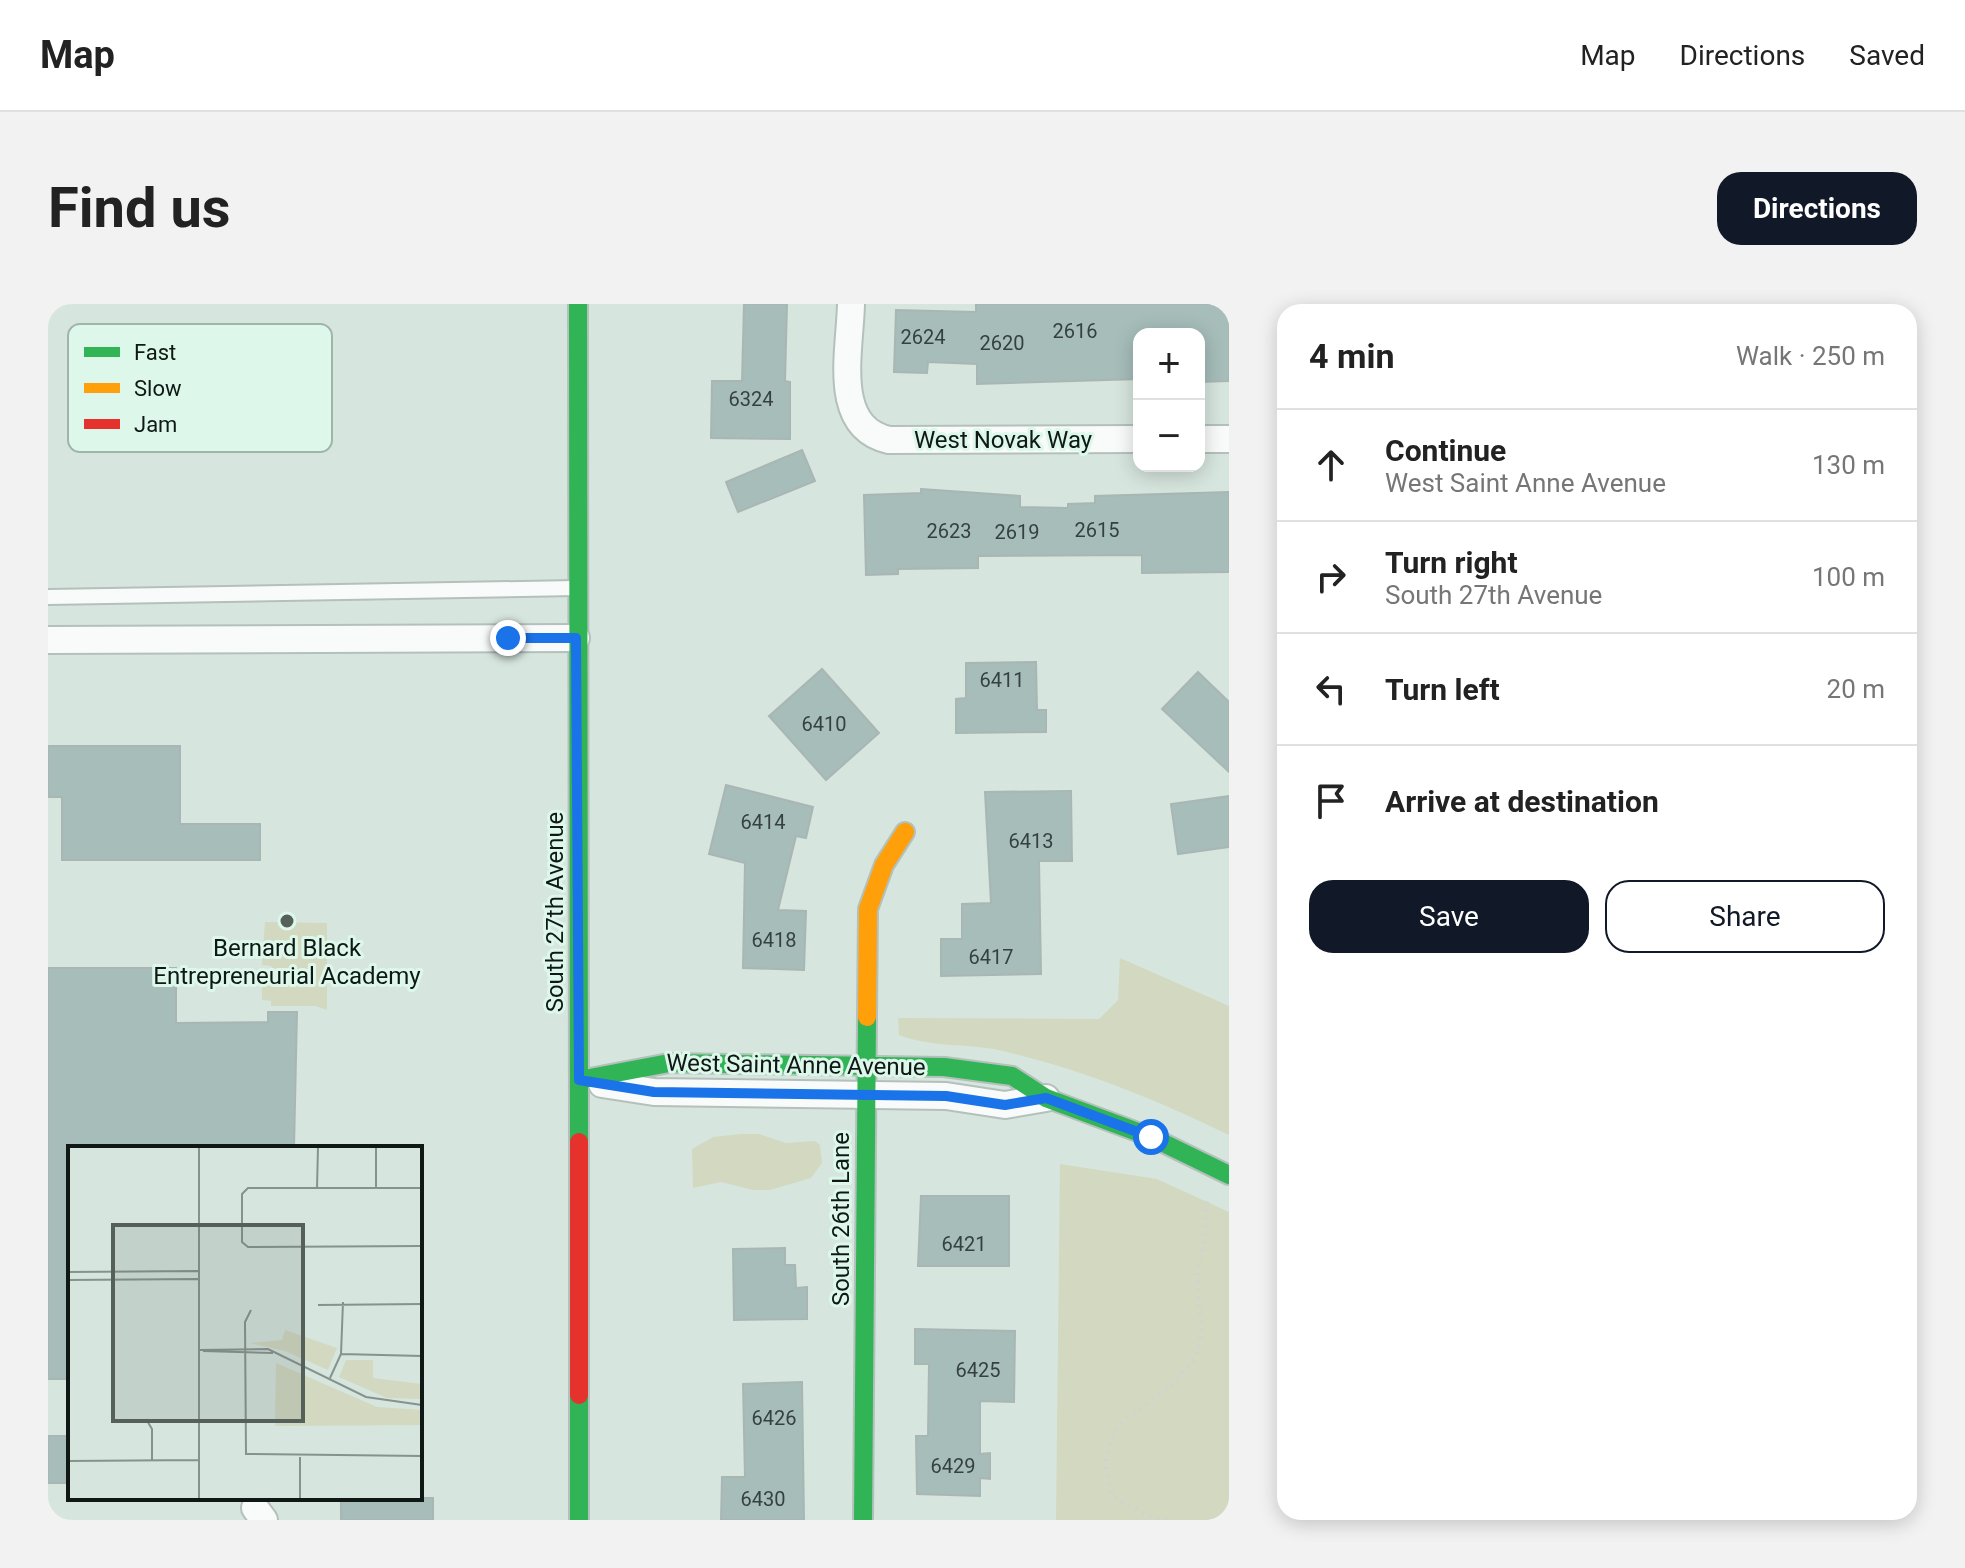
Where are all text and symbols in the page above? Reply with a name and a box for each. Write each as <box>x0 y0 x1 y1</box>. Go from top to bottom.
text: Map <box>40 33 115 77</box>
text: Map <box>1580 39 1636 72</box>
text: Directions <box>1680 39 1805 72</box>
text: Saved <box>1849 39 1925 72</box>
button: Directions <box>1717 172 1917 245</box>
text: Find us <box>48 175 231 241</box>
house number: 2616 <box>1053 319 1097 343</box>
legend <box>68 324 332 452</box>
house number: 2624 <box>901 325 945 349</box>
map controls <box>1133 328 1205 472</box>
button: + <box>1133 328 1205 400</box>
house number: 2620 <box>980 331 1024 355</box>
text: 4 min <box>1309 336 1394 376</box>
text: Fast <box>134 340 176 365</box>
text: Walk · 250 m <box>1736 341 1885 371</box>
text: Slow <box>134 376 182 401</box>
house number: 6324 <box>729 387 773 411</box>
button: − <box>1133 400 1205 472</box>
text: Jam <box>134 412 177 437</box>
street label: West Novak Way <box>914 426 1093 454</box>
text: Continue <box>1385 433 1506 468</box>
icon: ahead <box>1309 443 1353 487</box>
text: 130 m <box>1812 450 1885 480</box>
text: West Saint Anne Avenue <box>1385 468 1666 498</box>
house number: 2615 <box>1075 518 1119 542</box>
house number: 2623 <box>927 519 971 543</box>
house number: 2619 <box>995 520 1039 544</box>
text: Turn right <box>1385 545 1518 580</box>
icon: right <box>1309 555 1353 599</box>
text: 100 m <box>1812 562 1885 592</box>
text: South 27th Avenue <box>1385 580 1602 610</box>
route end <box>490 620 526 656</box>
icon: left <box>1309 667 1353 711</box>
house number: 6411 <box>980 668 1024 692</box>
text: Turn left <box>1385 672 1500 707</box>
text: 20 m <box>1827 674 1885 704</box>
house number: 6410 <box>802 712 846 736</box>
icon: arrive <box>1309 779 1353 823</box>
text: Arrive at destination <box>1385 784 1659 819</box>
house number: 6414 <box>741 810 785 834</box>
street label: South 27th Avenue <box>541 812 569 1012</box>
house number: 6413 <box>1009 829 1053 853</box>
button: Save <box>1309 880 1589 953</box>
button: Share <box>1605 880 1885 953</box>
marker: Bernard Black Entrepreneurial Academy <box>278 912 296 930</box>
house number: 6418 <box>752 928 796 952</box>
place label: Bernard Black Entrepreneurial Academy <box>153 934 421 990</box>
house number: 6417 <box>969 945 1013 969</box>
street label: West Saint Anne Avenue <box>666 1049 926 1081</box>
route start <box>1133 1119 1169 1155</box>
street label: South 26th Lane <box>827 1132 855 1306</box>
inset map <box>68 1146 422 1500</box>
house number: 6421 <box>942 1232 986 1256</box>
house number: 6425 <box>956 1358 1000 1382</box>
house number: 6426 <box>752 1406 796 1430</box>
house number: 6429 <box>931 1454 975 1478</box>
house number: 6430 <box>741 1487 785 1511</box>

